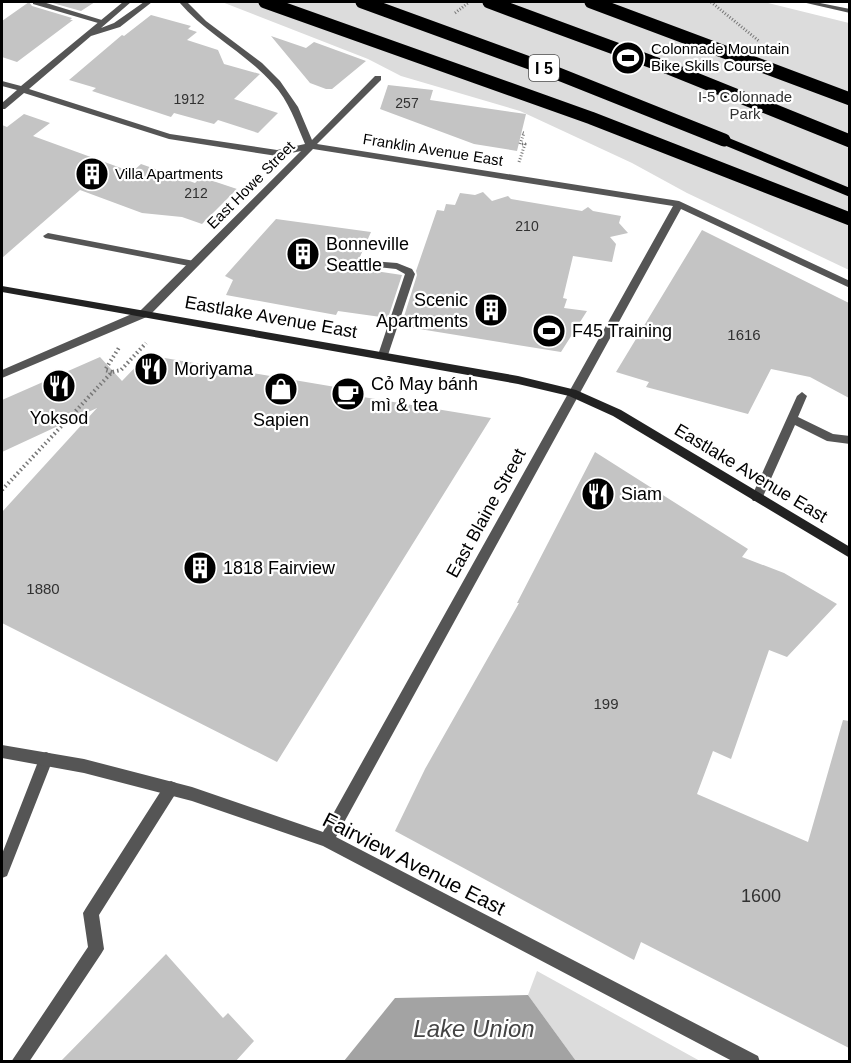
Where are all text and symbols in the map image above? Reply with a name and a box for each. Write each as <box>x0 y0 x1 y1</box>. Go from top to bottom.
sports icon: Colonnade Mountain Bike Skills Course <box>610 40 646 76</box>
place label: Colonnade Mountain Bike Skills Course <box>651 40 789 74</box>
road number: I 5 <box>529 55 559 81</box>
park label: I-5 Colonnade Park <box>698 88 792 122</box>
house number: 1912 <box>173 91 205 107</box>
house number: 257 <box>395 95 419 111</box>
street label: Franklin Avenue East <box>362 130 505 169</box>
street label: East Howe Street <box>203 137 299 232</box>
building icon: Villa Apartments <box>74 156 110 192</box>
place label: Villa Apartments <box>115 165 223 182</box>
house number: 212 <box>184 185 208 201</box>
house number: 210 <box>515 218 539 234</box>
place label: Bonneville Seattle <box>326 234 409 275</box>
building icon: Bonneville Seattle <box>285 236 321 272</box>
place label: Scenic Apartments <box>376 290 468 331</box>
street label: Eastlake Avenue East <box>183 292 359 342</box>
building icon: Scenic Apartments <box>473 292 509 328</box>
sports icon: F45 Training <box>531 313 567 349</box>
place label: F45 Training <box>572 321 672 341</box>
house number: 1616 <box>727 326 761 343</box>
restaurant icon: Moriyama <box>133 351 169 387</box>
place label: Moriyama <box>174 359 254 379</box>
restaurant icon: Yoksod <box>41 368 77 404</box>
shop icon: Sapien <box>263 371 299 407</box>
place label: Cỏ May bánh mì & tea <box>371 374 478 415</box>
cafe icon: Cỏ May bánh mì & tea <box>330 376 366 412</box>
place label: Yoksod <box>30 408 88 428</box>
place label: Sapien <box>253 410 309 430</box>
street label: Eastlake Avenue East <box>671 419 831 527</box>
street label: East Blaine Street <box>442 445 530 581</box>
restaurant icon: Siam <box>580 476 616 512</box>
place label: Siam <box>621 484 662 504</box>
building icon: 1818 Fairview <box>182 550 218 586</box>
place label: 1818 Fairview <box>223 558 336 578</box>
house number: 1880 <box>26 580 60 597</box>
house number: 199 <box>593 695 619 712</box>
street label: Fairview Avenue East <box>319 808 509 920</box>
house number: 1600 <box>741 886 781 906</box>
water label: Lake Union <box>413 1015 535 1042</box>

